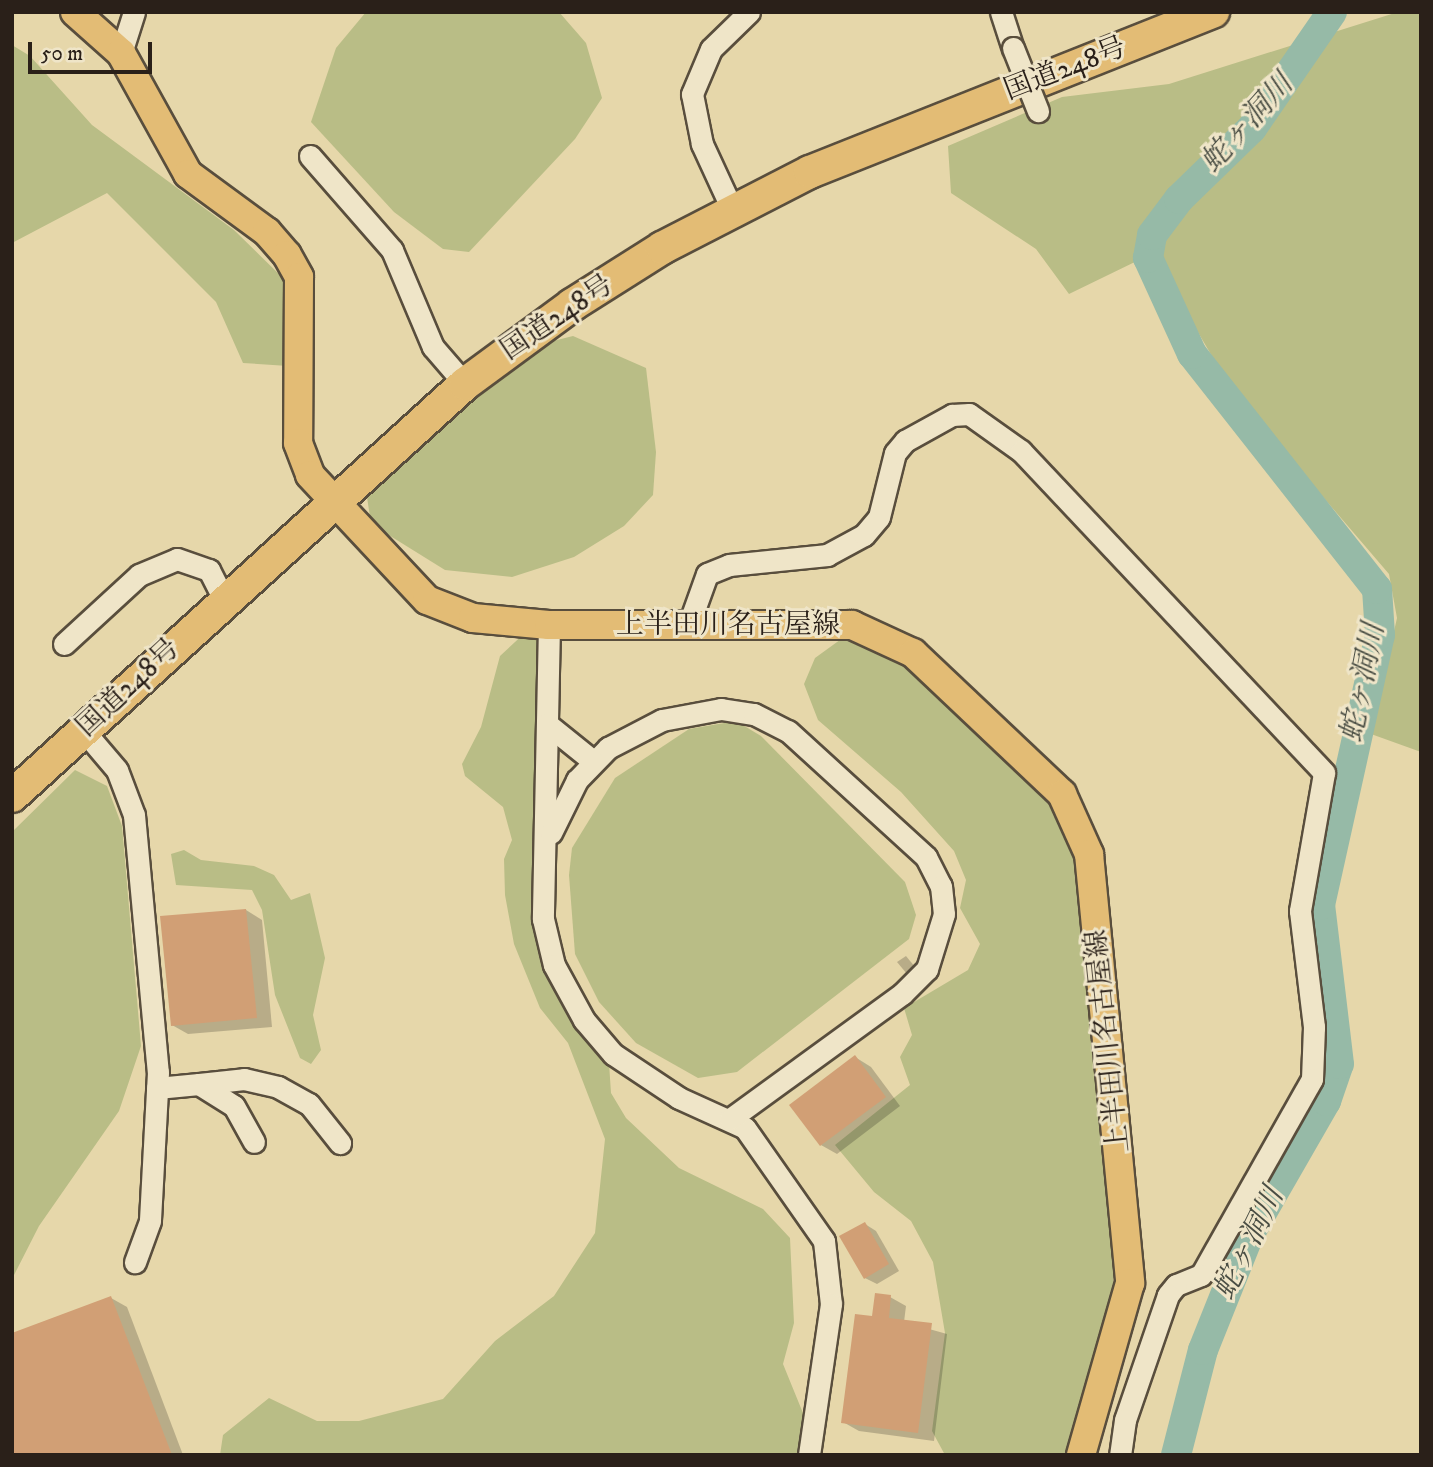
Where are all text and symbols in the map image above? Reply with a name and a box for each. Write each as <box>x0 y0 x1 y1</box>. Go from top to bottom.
scale bar <box>32 28 156 72</box>
street label: 国道248号 <box>999 30 1131 108</box>
text: 50 m <box>41 41 83 67</box>
water label: 蛇ヶ洞川 <box>1194 67 1302 181</box>
street label: 国道248号 <box>495 268 619 368</box>
street label: 上半田川名古屋線 <box>616 608 840 642</box>
water label: 蛇ヶ洞川 <box>1335 621 1393 745</box>
street label: 国道248号 <box>70 632 186 744</box>
street label: 上半田川名古屋線 <box>1080 928 1136 1154</box>
water label: 蛇ヶ洞川 <box>1208 1182 1292 1306</box>

